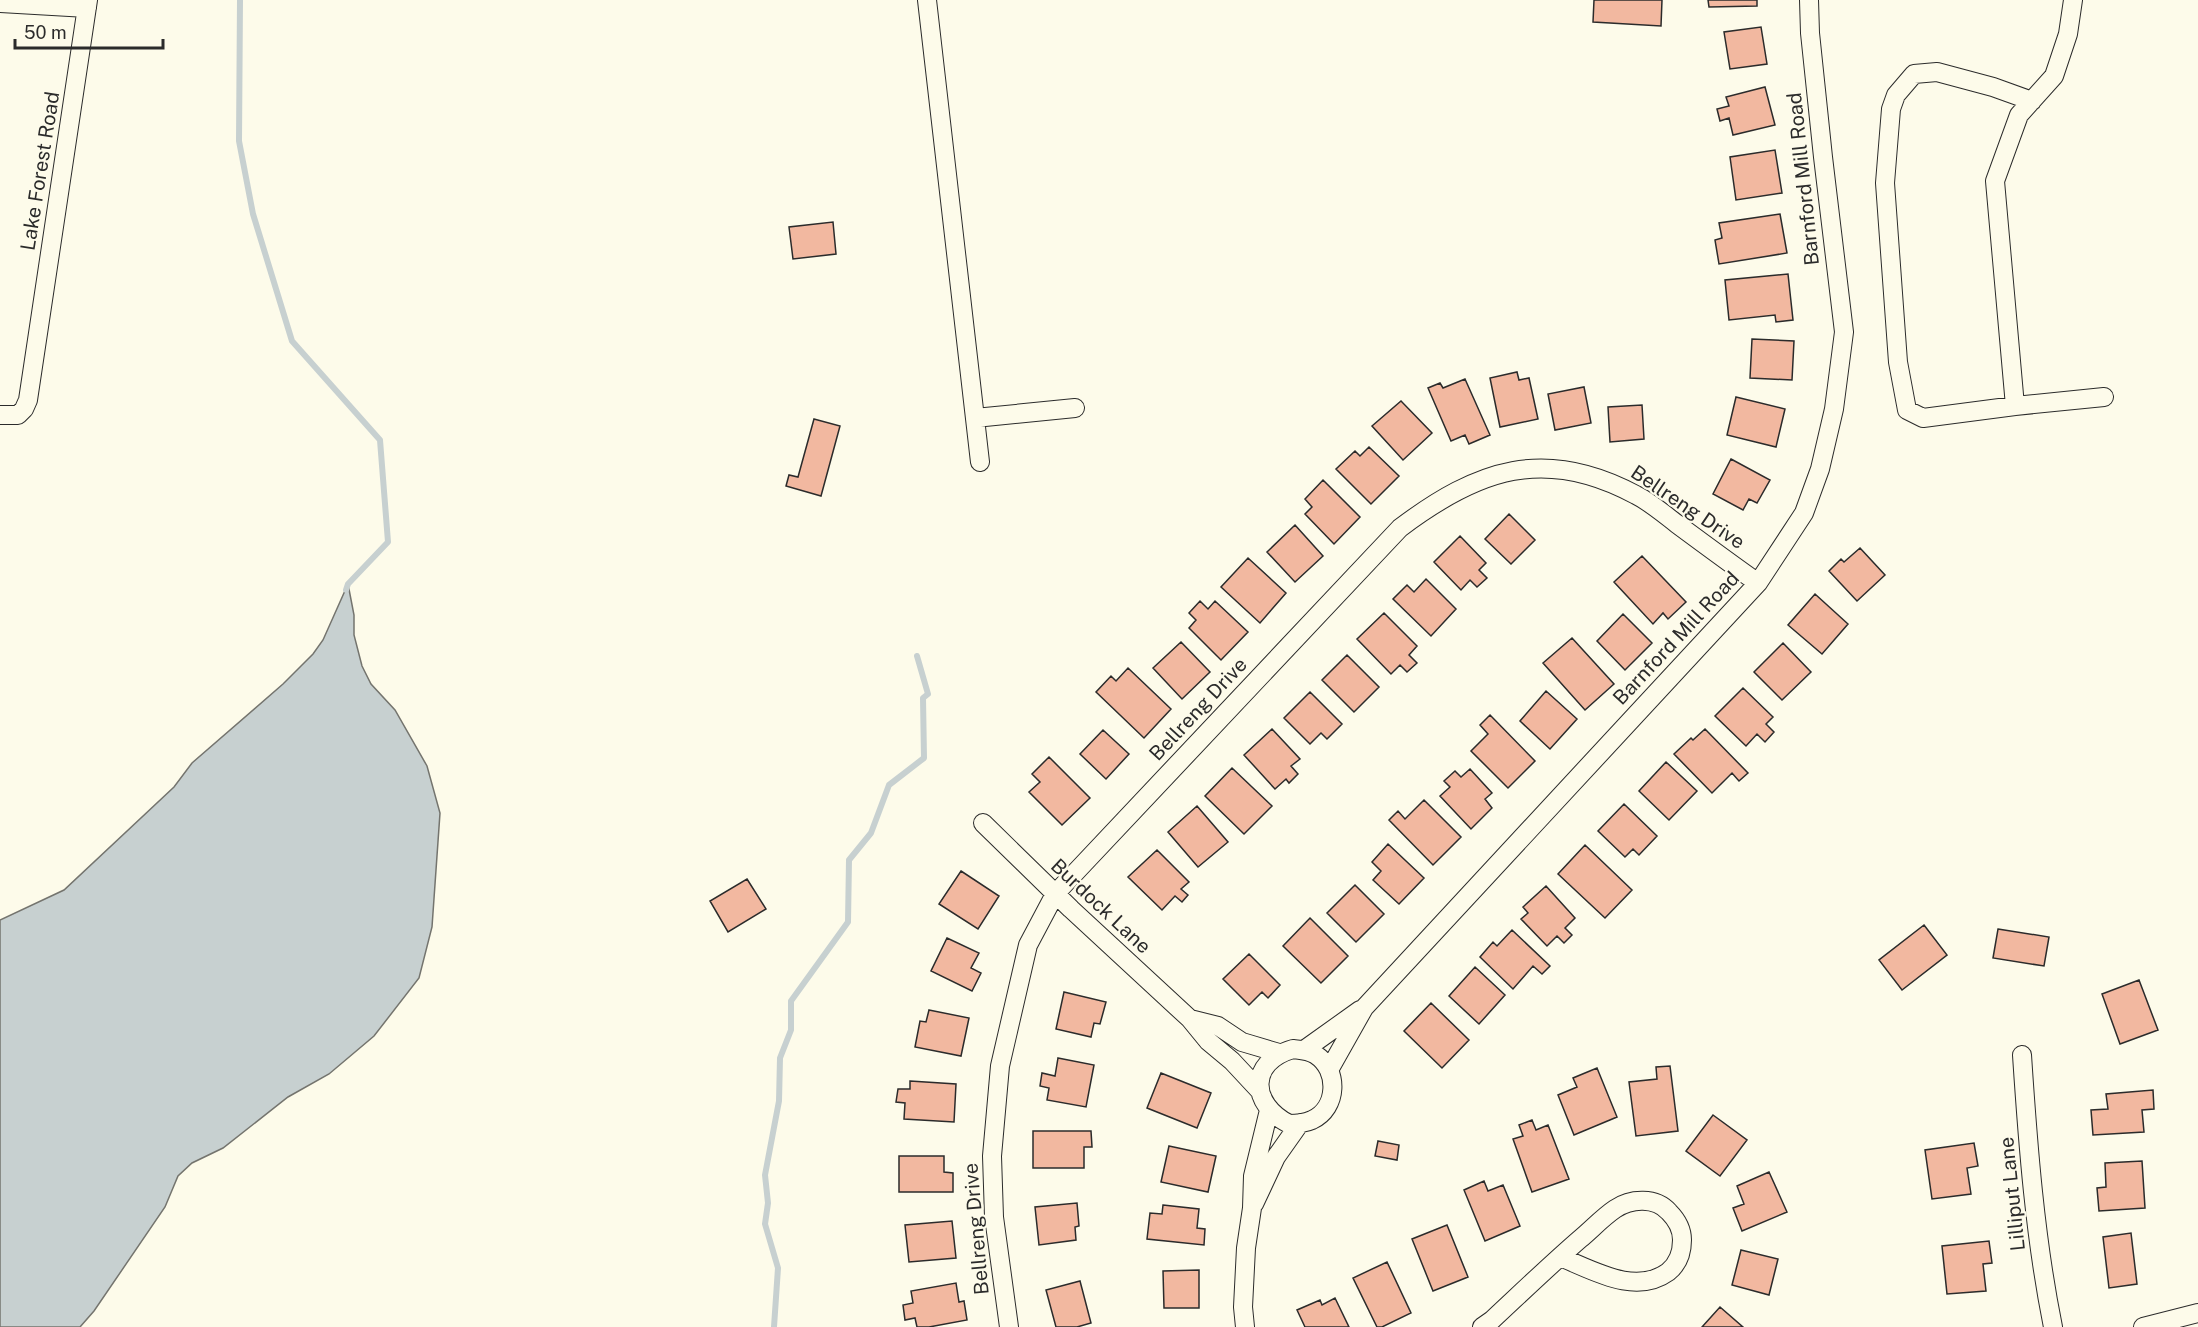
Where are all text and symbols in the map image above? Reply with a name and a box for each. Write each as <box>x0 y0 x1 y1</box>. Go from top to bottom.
scale bar <box>15 12 164 50</box>
text: 50 m <box>24 22 67 43</box>
street label: Lake Forest Road <box>16 90 64 252</box>
street label: Barnford Mill Road <box>1782 91 1824 267</box>
street label: Bellreng Drive <box>1626 460 1750 554</box>
street label: Barnford Mill Road <box>1608 566 1744 710</box>
street label: Bellreng Drive <box>1144 652 1252 766</box>
street label: Burdock Lane <box>1046 854 1156 958</box>
street label: Lilliput Lane <box>1994 1136 2030 1252</box>
street label: Bellreng Drive <box>958 1162 994 1296</box>

